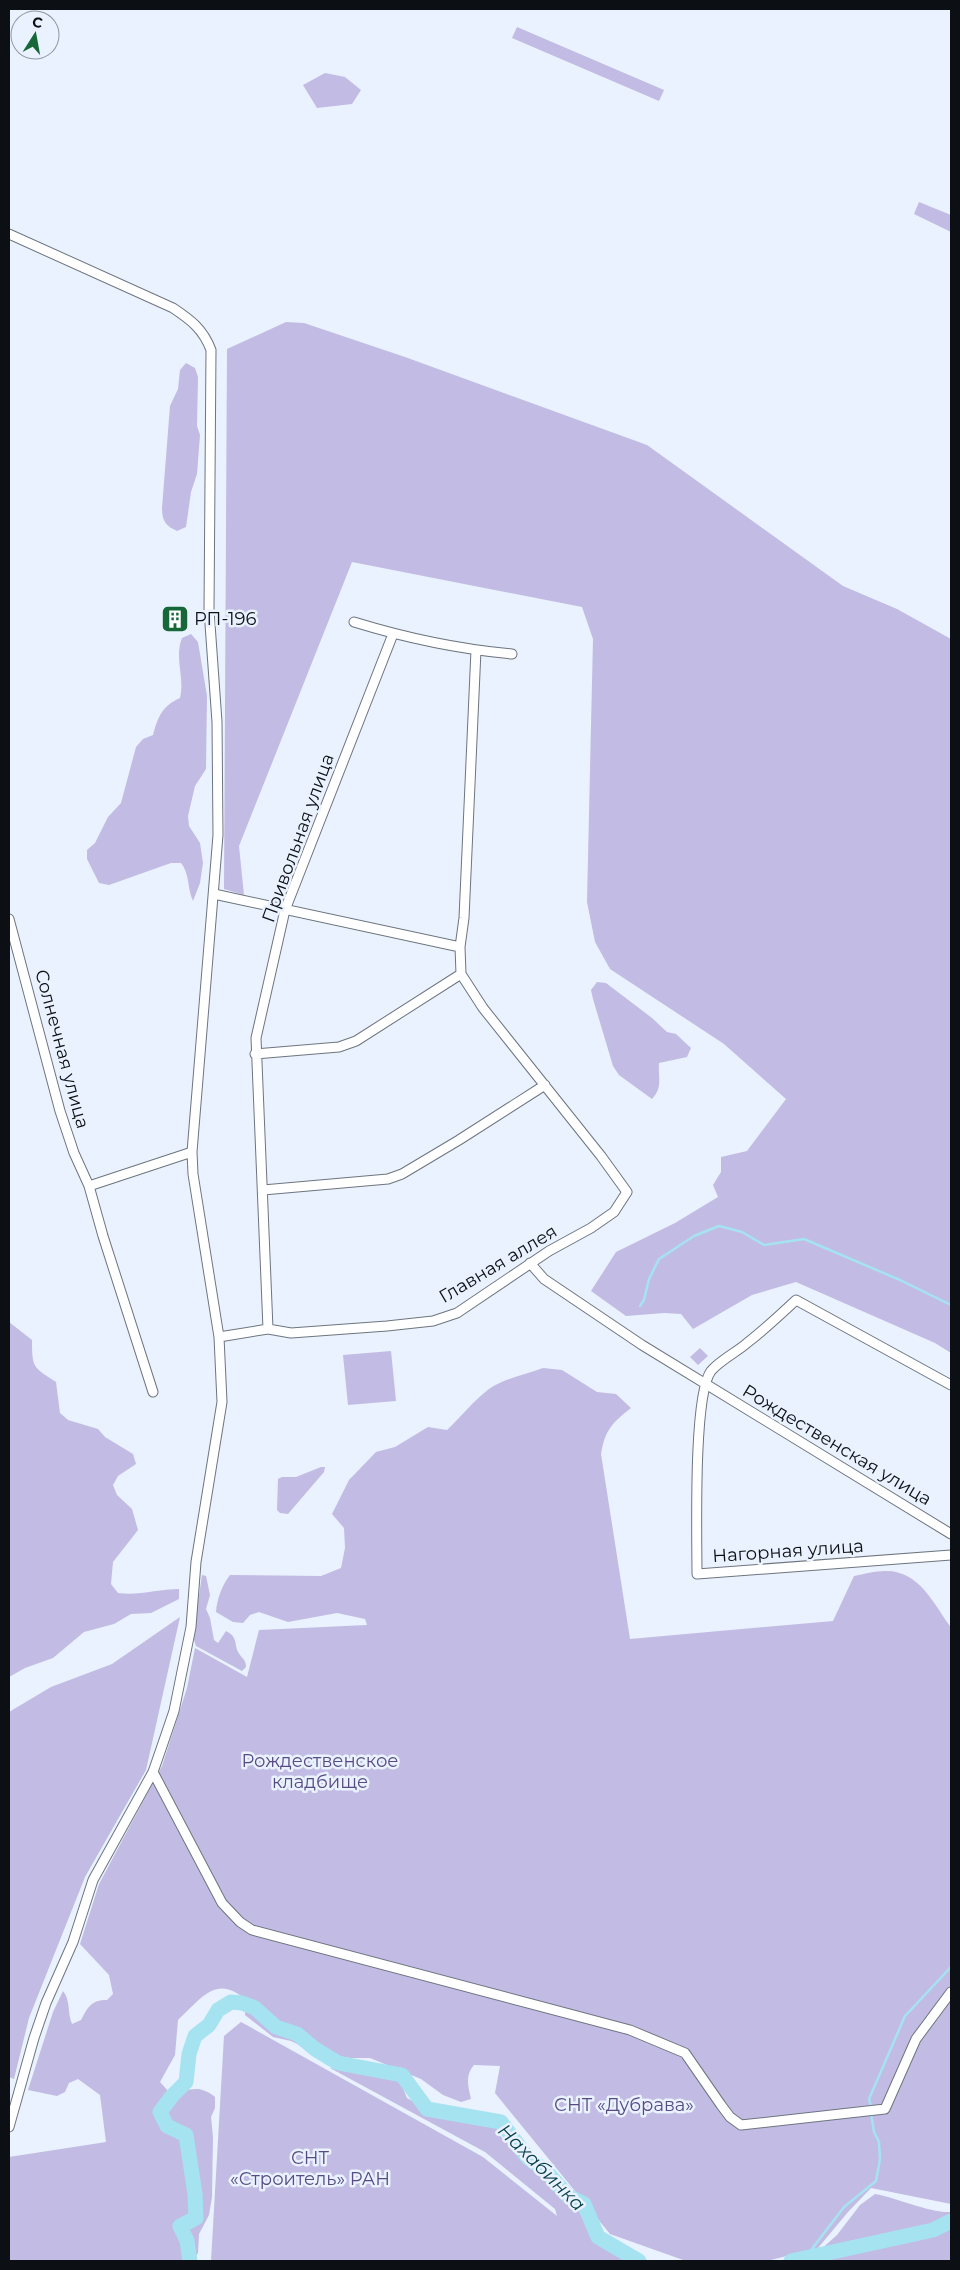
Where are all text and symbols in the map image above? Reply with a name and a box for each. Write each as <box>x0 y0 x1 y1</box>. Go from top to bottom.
north arrow <box>10 10 60 60</box>
text: С <box>31 12 44 32</box>
building icon: РП-196 <box>160 604 190 634</box>
place label: РП-196 <box>194 608 256 630</box>
street label: Привольная улица <box>257 751 339 925</box>
street label: Солнечная улица <box>30 967 94 1131</box>
street label: Главная аллея <box>435 1220 561 1308</box>
street label: Рождественская улица <box>738 1380 936 1510</box>
street label: Нагорная улица <box>712 1535 864 1567</box>
park label: Рождественское кладбище <box>242 1750 398 1793</box>
park label: СНТ «Дубрава» <box>554 2094 694 2116</box>
water label: Нахабинка <box>493 2119 590 2216</box>
park label: СНТ «Строитель» РАН <box>230 2147 390 2190</box>

